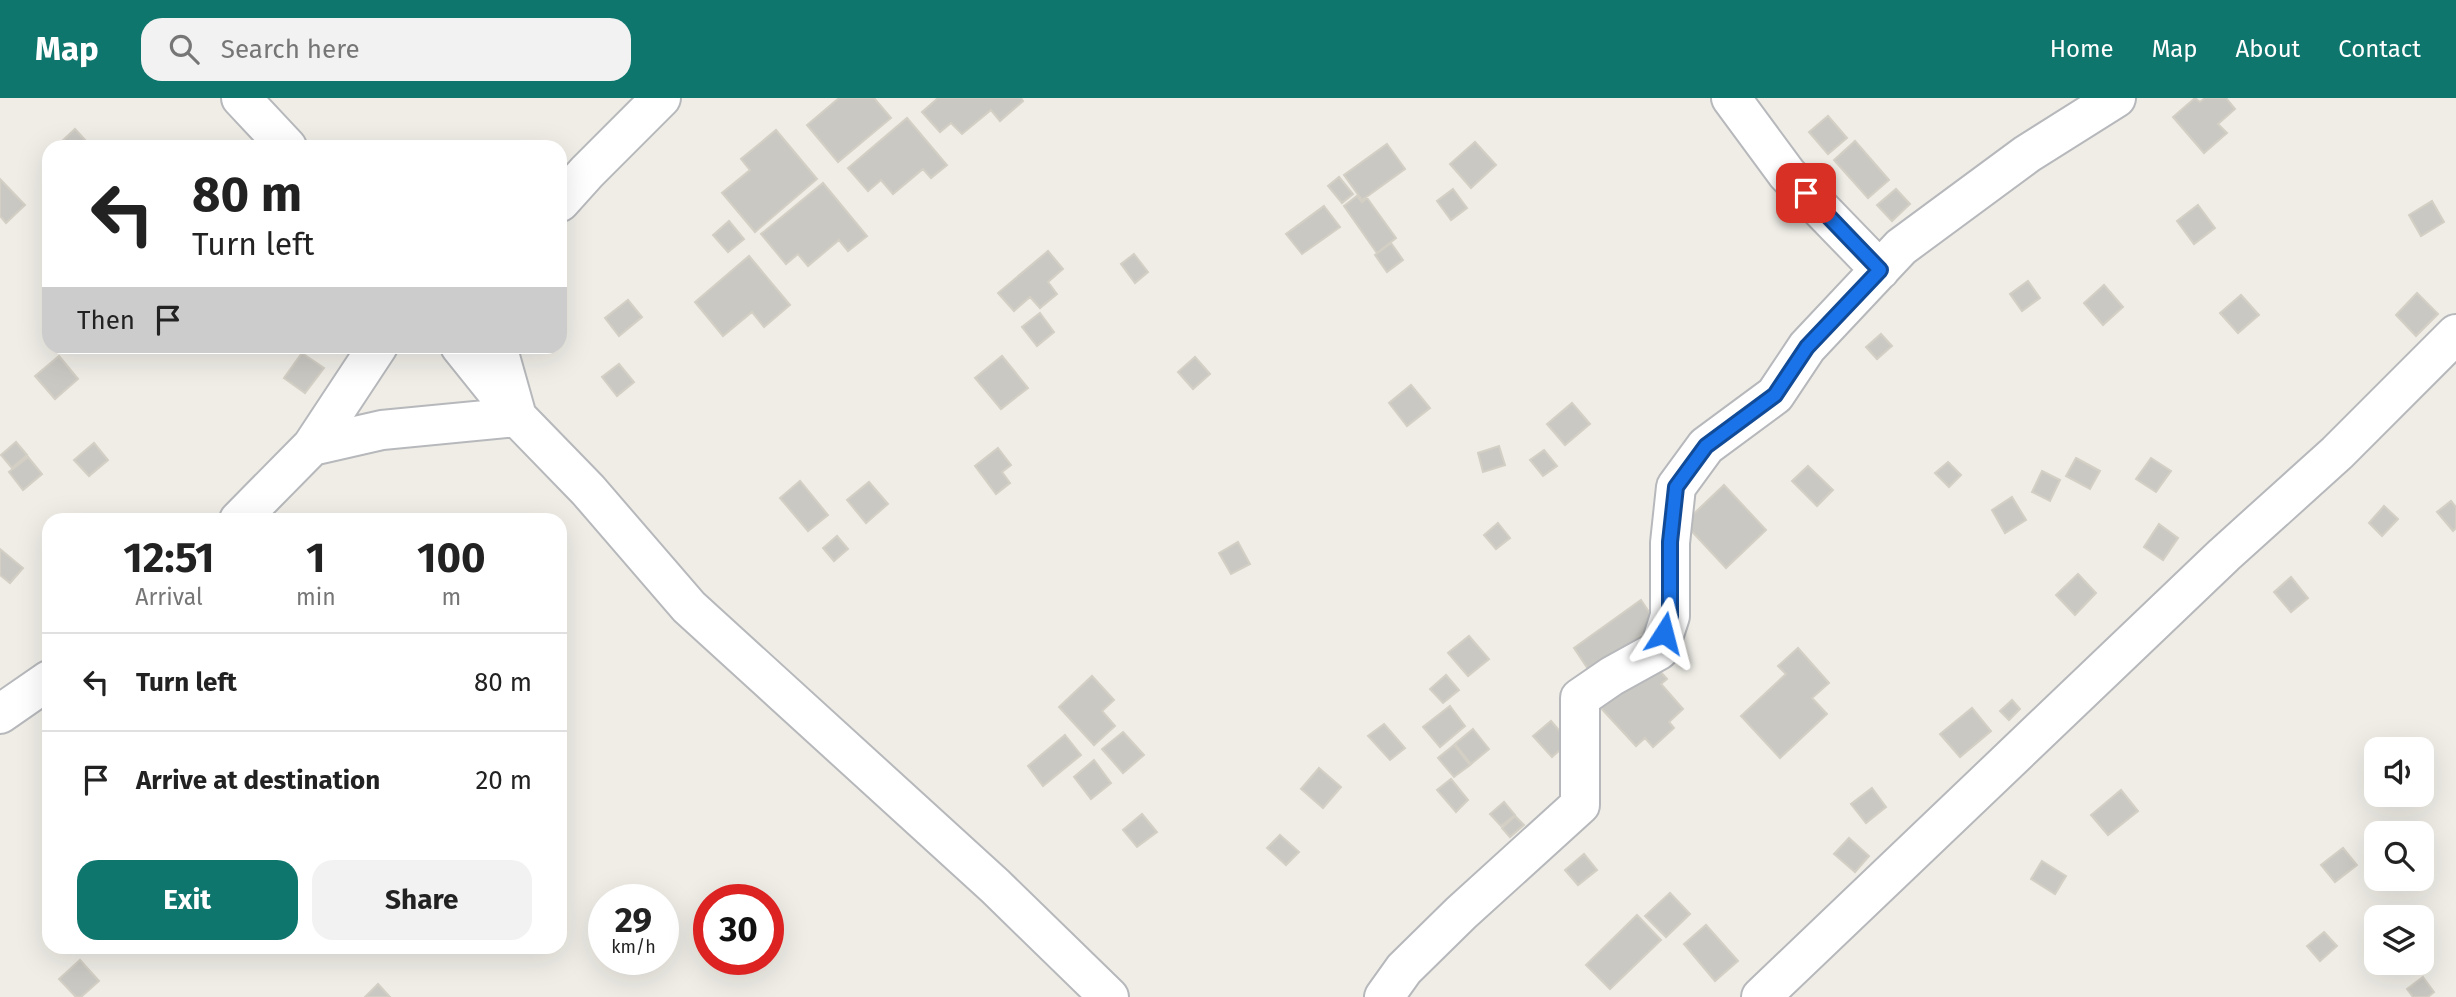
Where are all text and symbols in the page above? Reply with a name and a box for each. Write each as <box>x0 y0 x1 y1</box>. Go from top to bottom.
search box <box>141 18 631 81</box>
text: Map <box>35 29 99 69</box>
icon: search <box>165 30 203 68</box>
text: Search here <box>221 34 360 65</box>
text: Home <box>2050 35 2114 63</box>
text: Map <box>2152 35 2198 63</box>
text: About <box>2236 35 2300 63</box>
text: Contact <box>2338 35 2421 63</box>
pin <box>1776 163 1836 223</box>
text: 80 m <box>192 165 302 224</box>
icon: left <box>77 168 168 259</box>
icon: arrive <box>1787 174 1825 212</box>
text: Turn left <box>192 225 314 263</box>
icon: arrive <box>149 301 187 339</box>
text: Then <box>77 305 135 336</box>
text: 12:51 <box>123 533 215 583</box>
text: 1 <box>306 533 326 583</box>
text: 100 <box>417 533 486 583</box>
text: Arrival <box>135 583 203 611</box>
text: min <box>296 583 336 611</box>
text: m <box>441 583 461 611</box>
position arrow <box>1627 596 1701 670</box>
icon: left <box>77 663 115 701</box>
text: Turn left <box>136 667 237 698</box>
text: 80 m <box>474 667 532 698</box>
map controls <box>2364 737 2434 975</box>
button: sound <box>2364 737 2434 807</box>
icon: arrive <box>77 761 115 799</box>
text: Arrive at destination <box>136 765 380 796</box>
text: 20 m <box>475 765 532 796</box>
button: search <box>2364 821 2434 891</box>
button: Exit <box>77 860 298 940</box>
button: Share <box>312 860 532 940</box>
speed limit sign: 30 <box>693 884 784 975</box>
text: 29 <box>615 899 652 941</box>
button: layers <box>2364 905 2434 975</box>
text: km/h <box>611 936 656 958</box>

